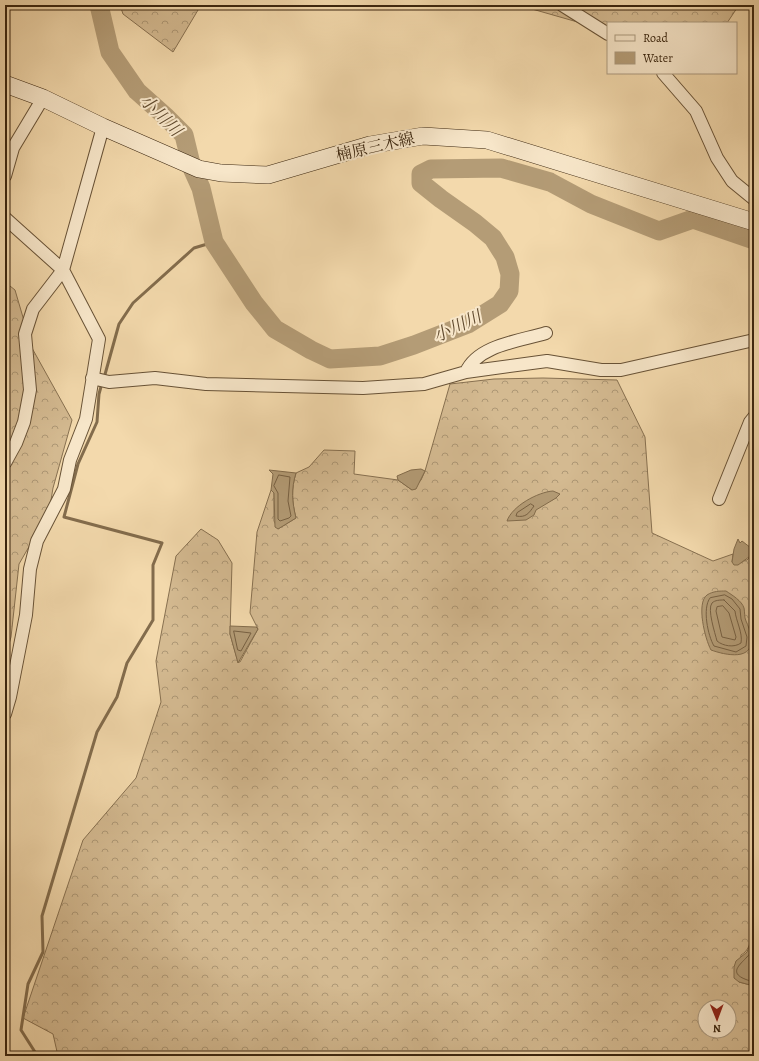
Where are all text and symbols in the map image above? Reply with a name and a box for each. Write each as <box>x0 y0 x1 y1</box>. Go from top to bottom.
legend <box>607 22 737 74</box>
text: Road <box>643 30 669 46</box>
text: Water <box>642 50 673 66</box>
water label: 小川川 <box>134 89 188 143</box>
street label: 楠原三木線 <box>334 127 417 167</box>
water label: 小川川 <box>429 304 487 348</box>
north arrow <box>697 999 737 1039</box>
text: N <box>713 1021 721 1036</box>

